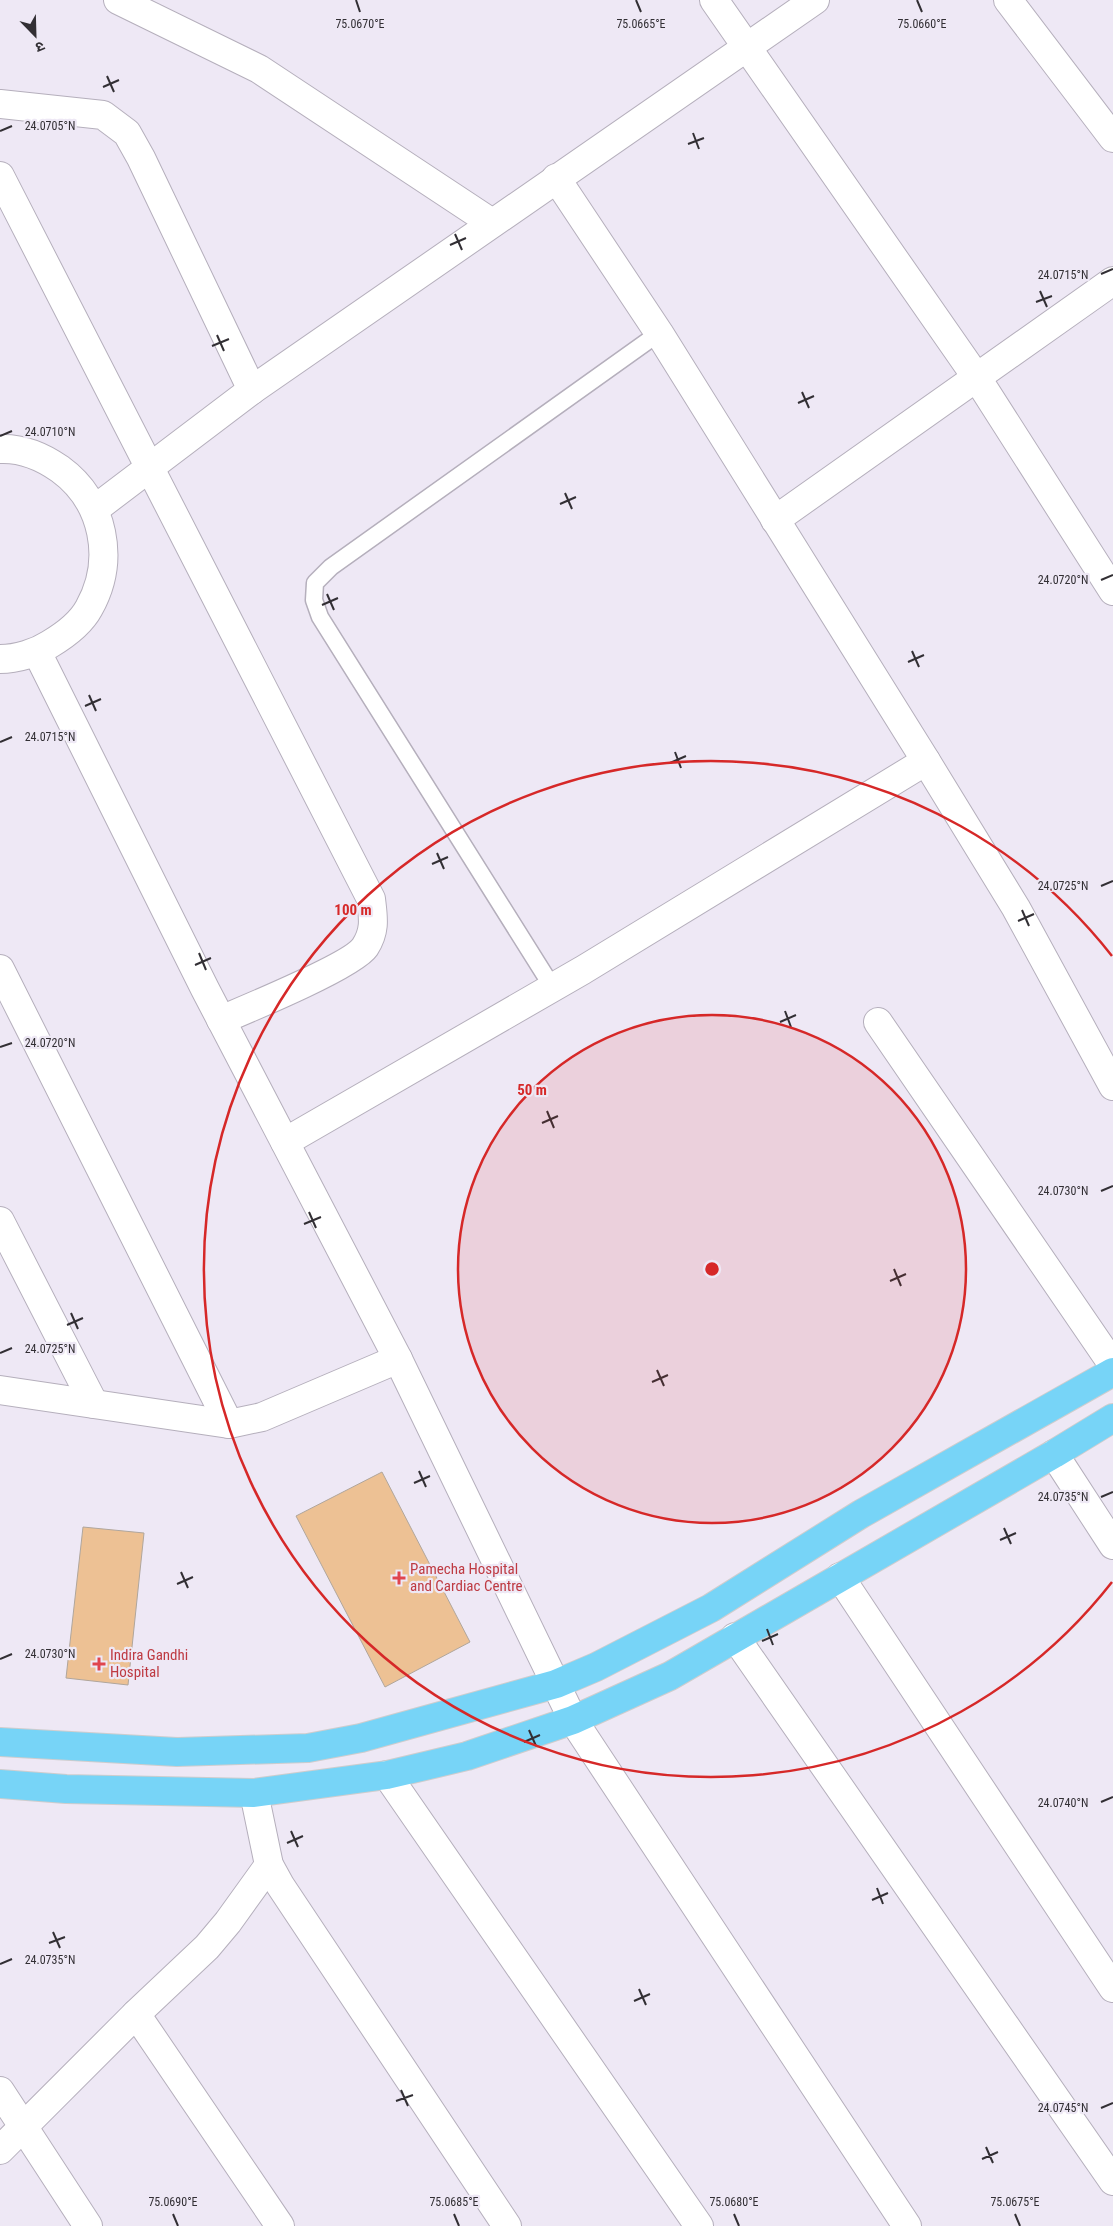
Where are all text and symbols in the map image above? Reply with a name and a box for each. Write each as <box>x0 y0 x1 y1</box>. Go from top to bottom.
north arrow <box>10 10 60 60</box>
text: 75.0670°E <box>335 17 385 31</box>
text: 75.0665°E <box>616 17 666 31</box>
text: 75.0660°E <box>897 17 947 31</box>
text: उ <box>32 38 47 56</box>
text: 24.0705°N <box>25 119 75 133</box>
text: 24.0715°N <box>1038 268 1088 282</box>
text: 24.0710°N <box>25 425 75 439</box>
text: 24.0720°N <box>1038 573 1088 587</box>
text: 24.0715°N <box>25 730 75 744</box>
text: 24.0725°N <box>1038 879 1088 893</box>
text: 100 m <box>334 901 372 919</box>
text: 24.0720°N <box>25 1036 75 1050</box>
text: 50 m <box>517 1081 547 1099</box>
text: 24.0730°N <box>1038 1184 1088 1198</box>
centre of rings <box>703 1260 721 1278</box>
text: 24.0725°N <box>25 1342 75 1356</box>
text: 24.0735°N <box>1038 1490 1088 1504</box>
place label: Pamecha Hospital and Cardiac Centre <box>410 1560 523 1595</box>
marker: Pamecha Hospital and Cardiac Centre <box>392 1571 406 1585</box>
place label: Indira Gandhi Hospital <box>110 1646 188 1681</box>
text: 24.0730°N <box>25 1647 75 1661</box>
marker: Indira Gandhi Hospital <box>92 1657 106 1671</box>
text: 24.0740°N <box>1038 1796 1088 1810</box>
text: 24.0735°N <box>25 1953 75 1967</box>
text: 24.0745°N <box>1038 2101 1088 2115</box>
text: 75.0690°E <box>148 2195 198 2209</box>
text: 75.0685°E <box>429 2195 479 2209</box>
text: 75.0680°E <box>709 2195 759 2209</box>
text: 75.0675°E <box>990 2195 1040 2209</box>

